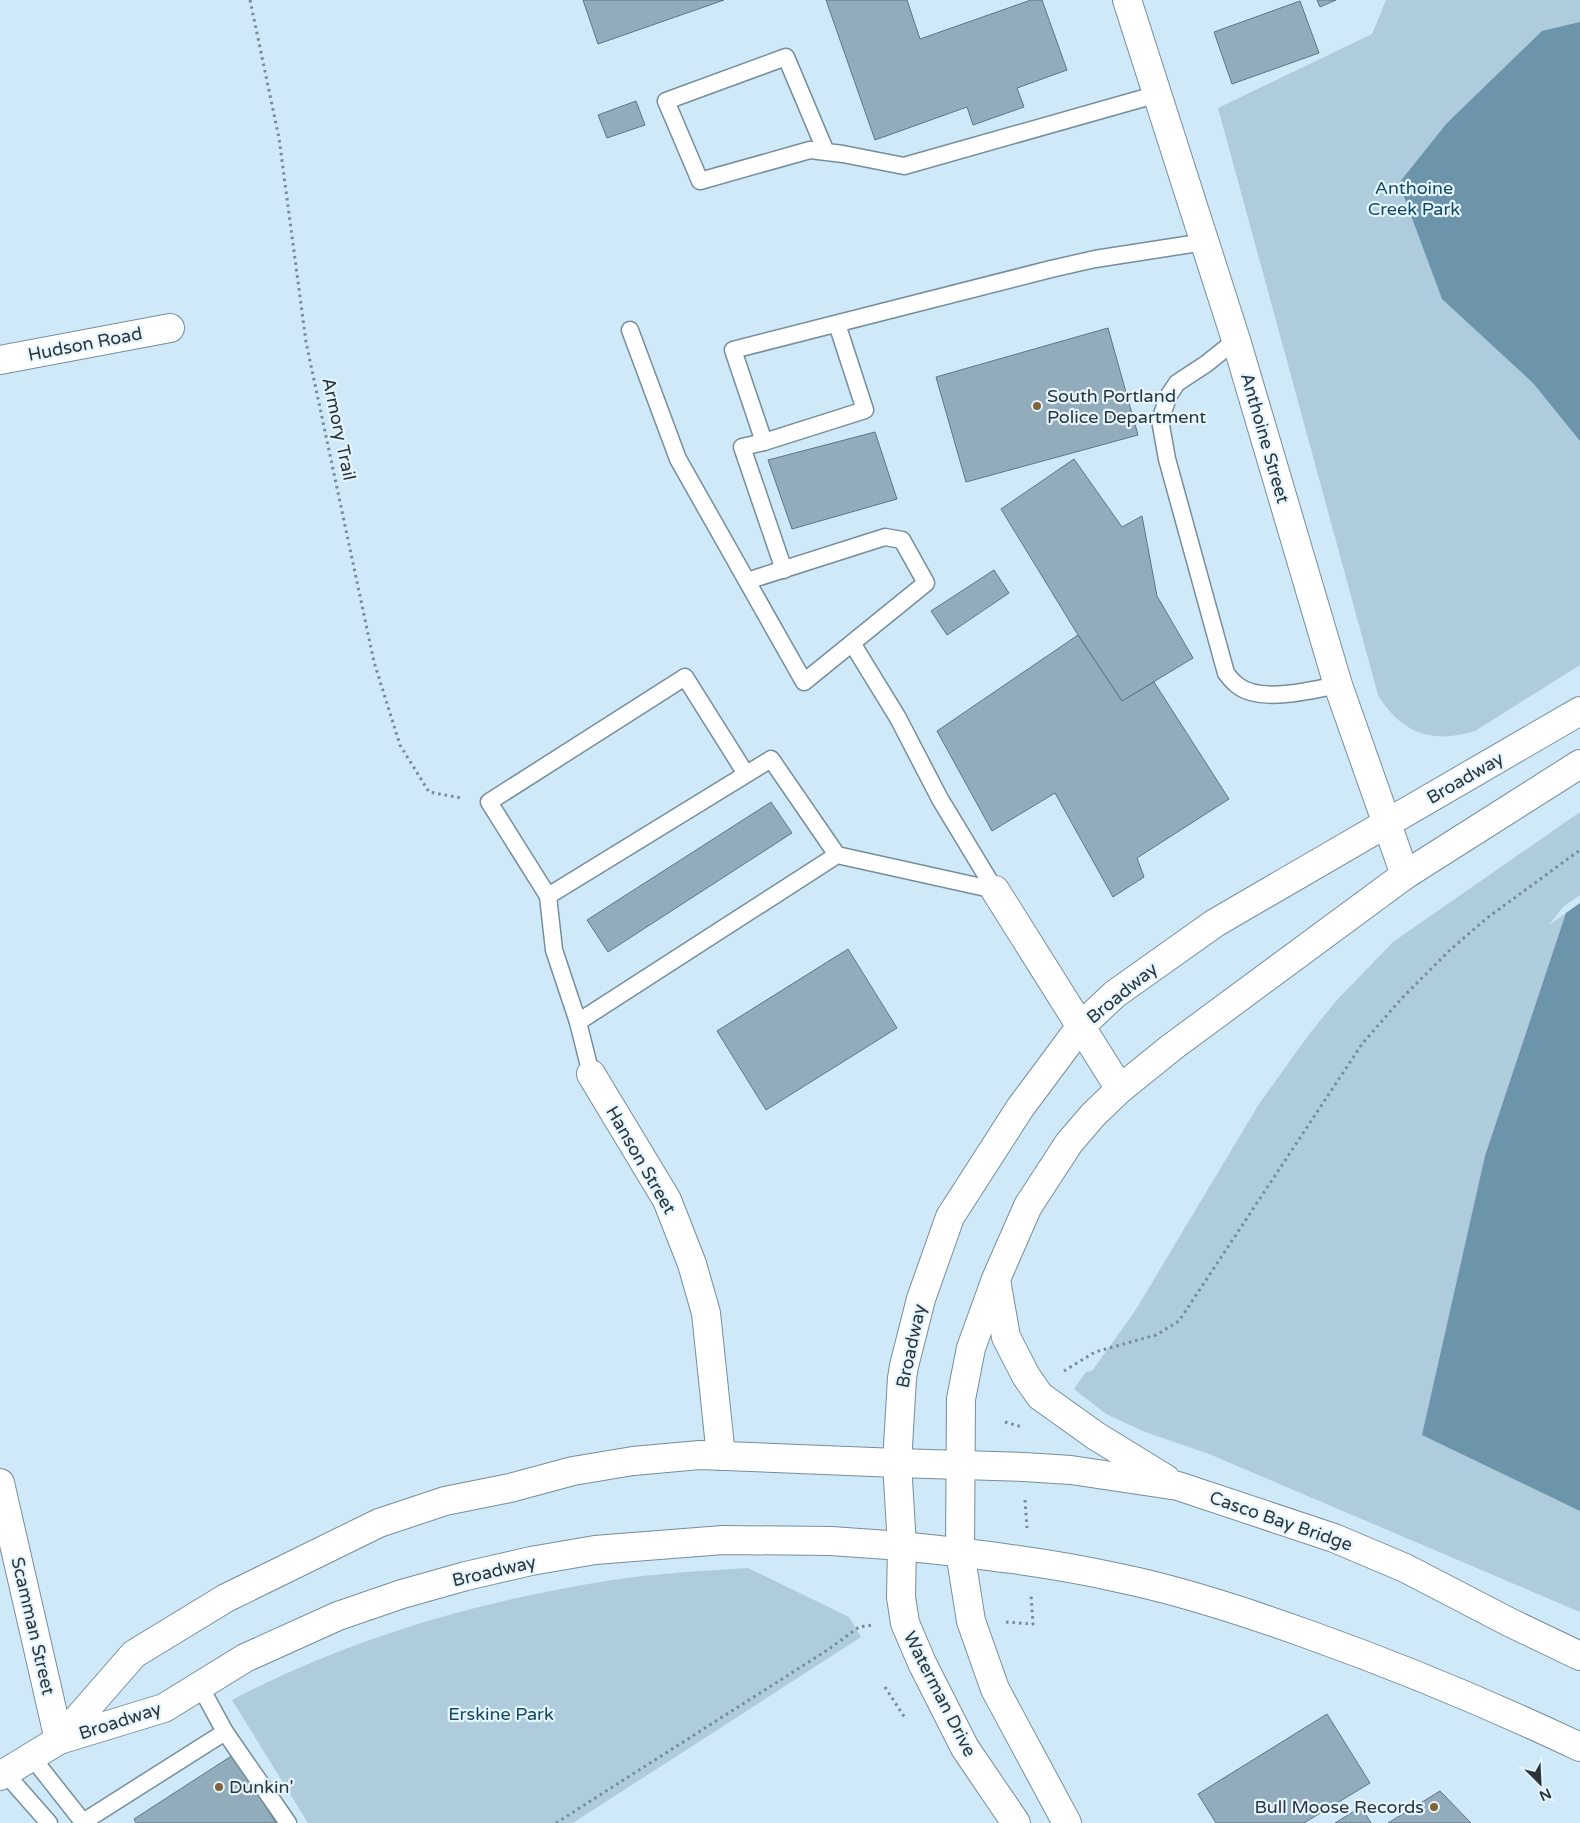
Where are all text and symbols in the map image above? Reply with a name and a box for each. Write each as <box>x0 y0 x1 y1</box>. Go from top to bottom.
park label: Anthoine Creek Park <box>1368 177 1460 220</box>
street label: Hudson Road <box>26 322 144 366</box>
street label: Anthoine Street <box>1236 370 1294 506</box>
street label: Armory Trail <box>317 375 361 483</box>
place label: South Portland Police Department <box>1047 385 1206 428</box>
marker: South Portland Police Department <box>1031 400 1043 412</box>
street label: Broadway <box>1423 747 1508 809</box>
street label: Broadway <box>1082 957 1162 1028</box>
street label: Hanson Street <box>601 1102 681 1218</box>
street label: Broadway <box>891 1302 931 1390</box>
street label: Casco Bay Bridge <box>1207 1486 1355 1556</box>
street label: Broadway <box>450 1551 538 1591</box>
street label: Scamman Street <box>6 1555 60 1697</box>
street label: Waterman Drive <box>899 1628 981 1760</box>
street label: Broadway <box>76 1697 164 1745</box>
park label: Erskine Park <box>448 1703 554 1725</box>
north arrow <box>1515 1758 1565 1808</box>
place label: Dunkin' <box>229 1776 294 1798</box>
marker: Dunkin' <box>213 1781 225 1793</box>
text: N <box>1536 1784 1554 1804</box>
place label: Bull Moose Records <box>1254 1796 1424 1818</box>
marker: Bull Moose Records <box>1428 1801 1440 1813</box>

